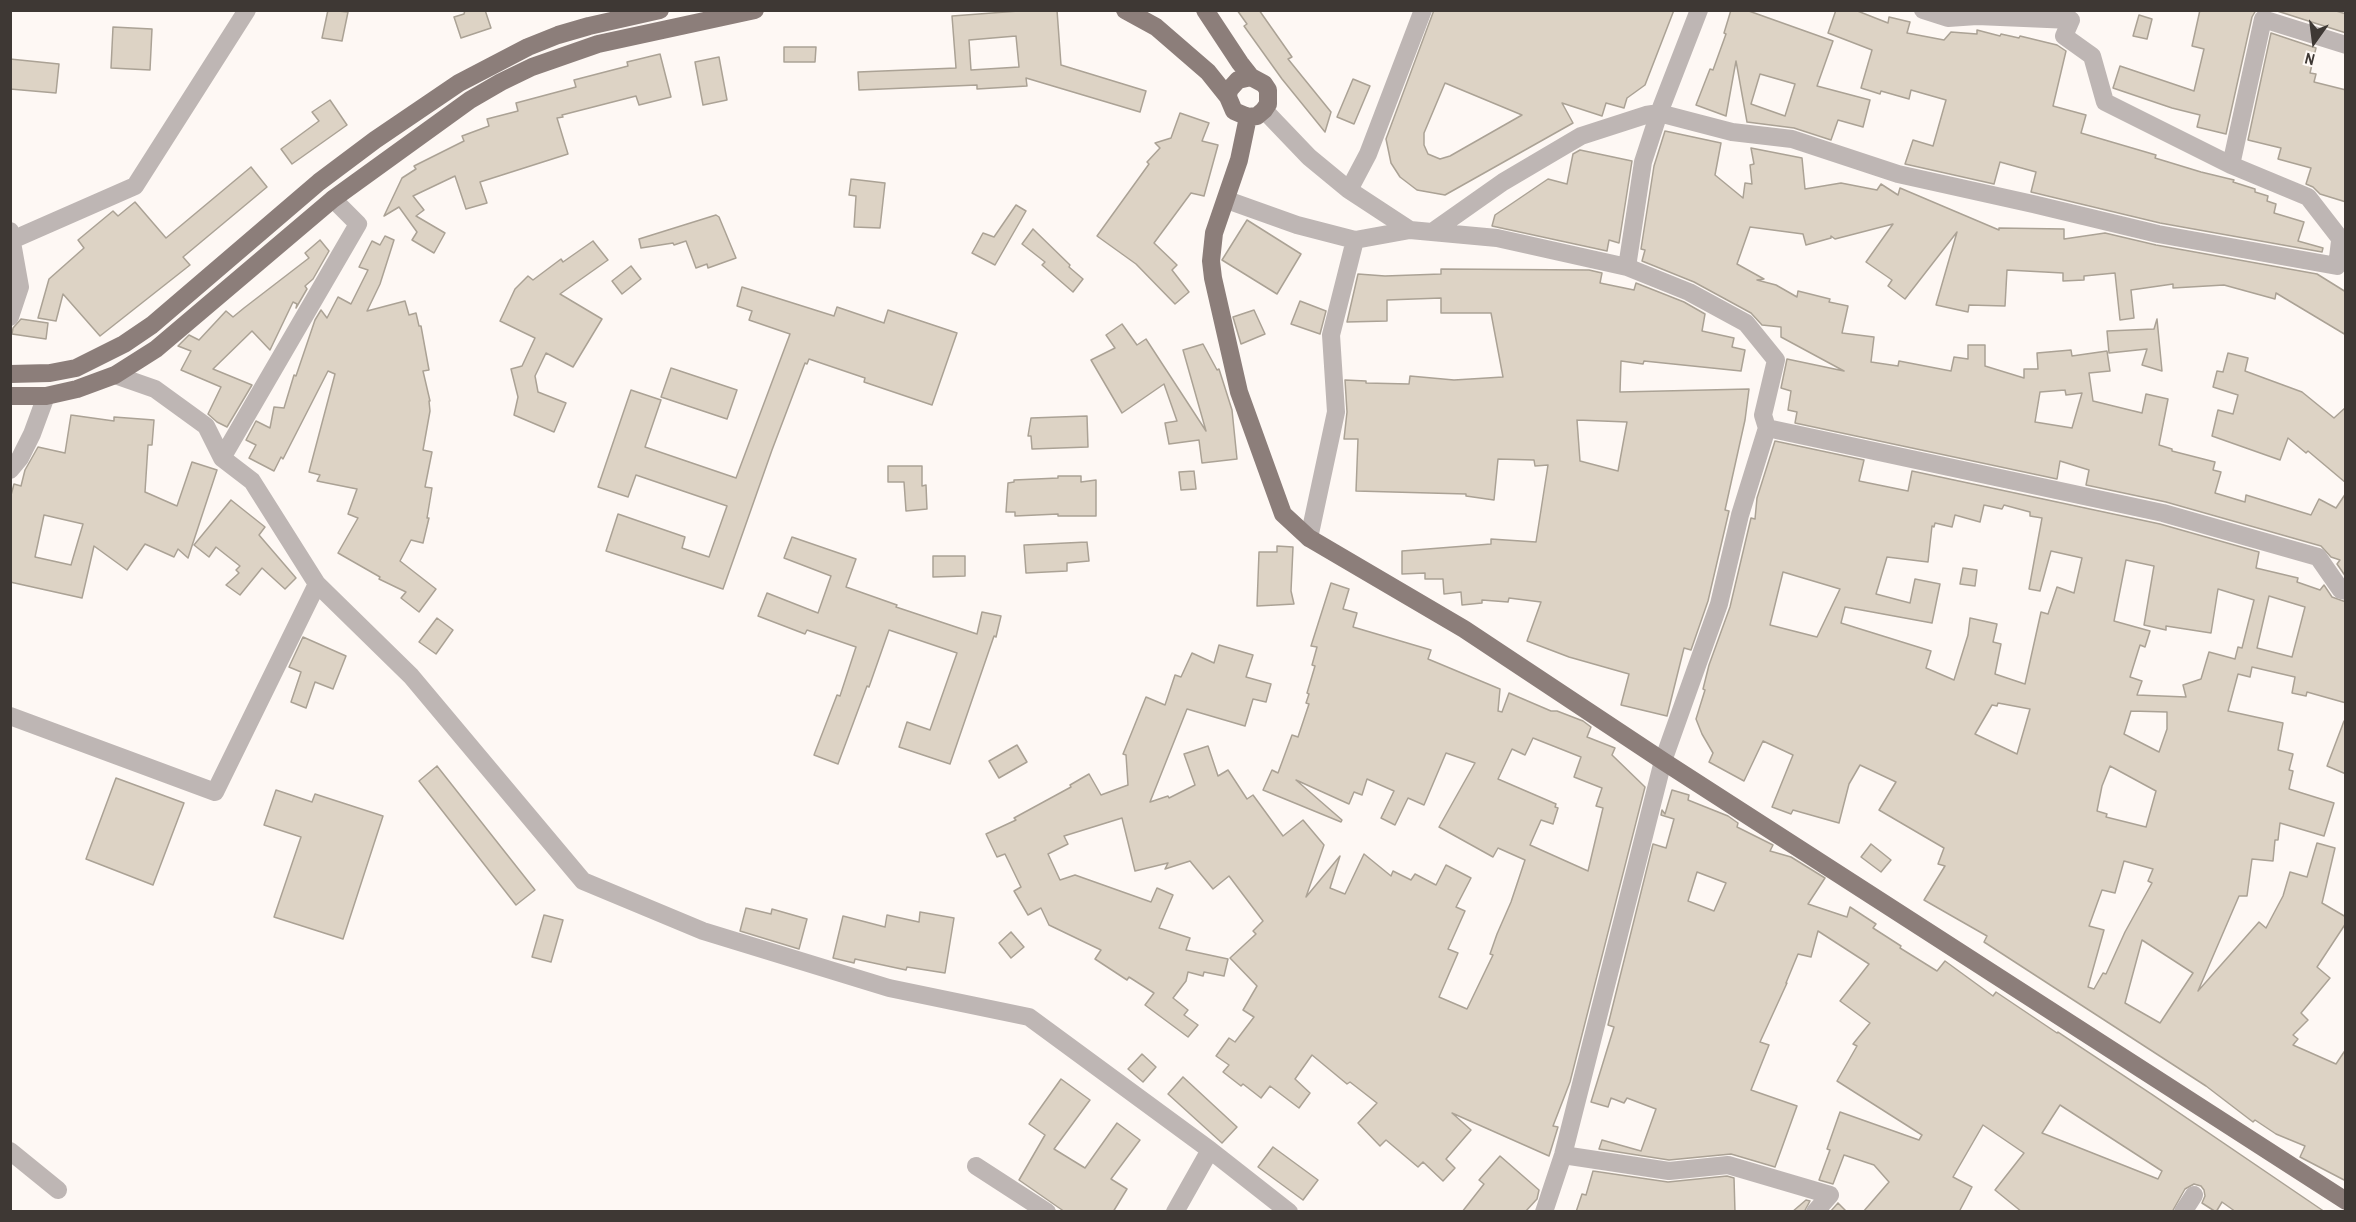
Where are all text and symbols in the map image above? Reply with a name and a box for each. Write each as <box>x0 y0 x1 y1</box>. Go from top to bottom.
north arrow <box>2284 12 2344 72</box>
text: N <box>2302 48 2317 71</box>

